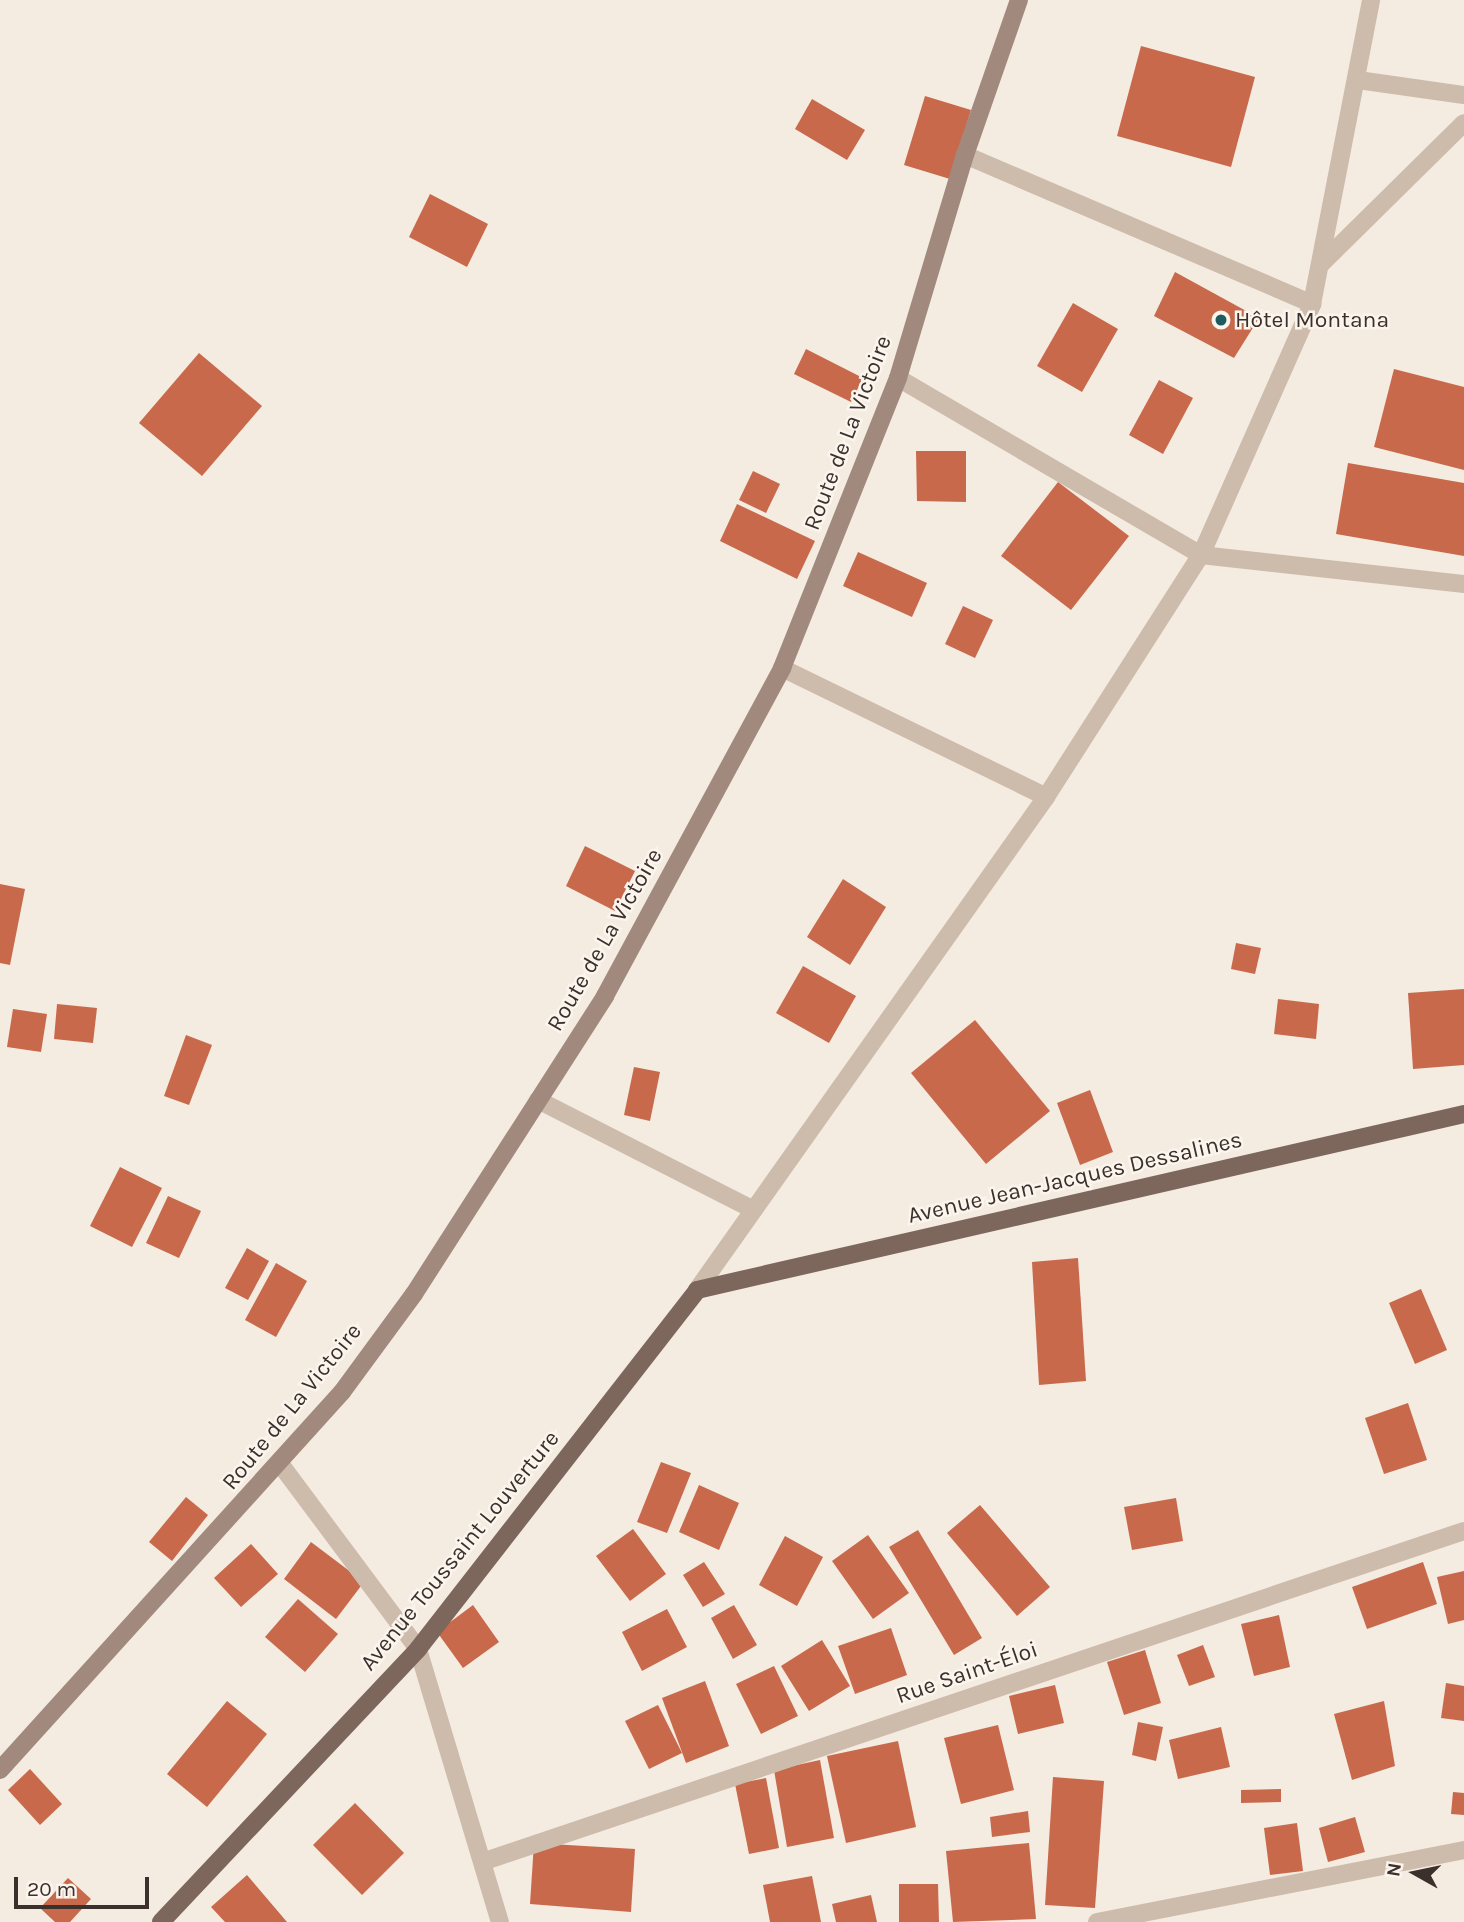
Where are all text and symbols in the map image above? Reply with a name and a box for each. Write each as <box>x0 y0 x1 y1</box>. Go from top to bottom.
place label: Hôtel Montana <box>1235 306 1389 334</box>
marker: Hôtel Montana <box>1213 312 1229 328</box>
street label: Route de La Victoire <box>798 332 898 534</box>
street label: Route de La Victoire <box>542 844 668 1036</box>
street label: Avenue Jean-Jacques Dessalines <box>905 1126 1245 1230</box>
street label: Route de La Victoire <box>216 1318 368 1496</box>
street label: Avenue Toussaint Louverture <box>355 1425 565 1677</box>
street label: Rue Saint-Éloi <box>893 1636 1041 1710</box>
north arrow <box>1380 1838 1450 1908</box>
text: N <box>1382 1861 1406 1878</box>
scale bar <box>18 1862 152 1906</box>
text: 20 m <box>27 1877 76 1901</box>

